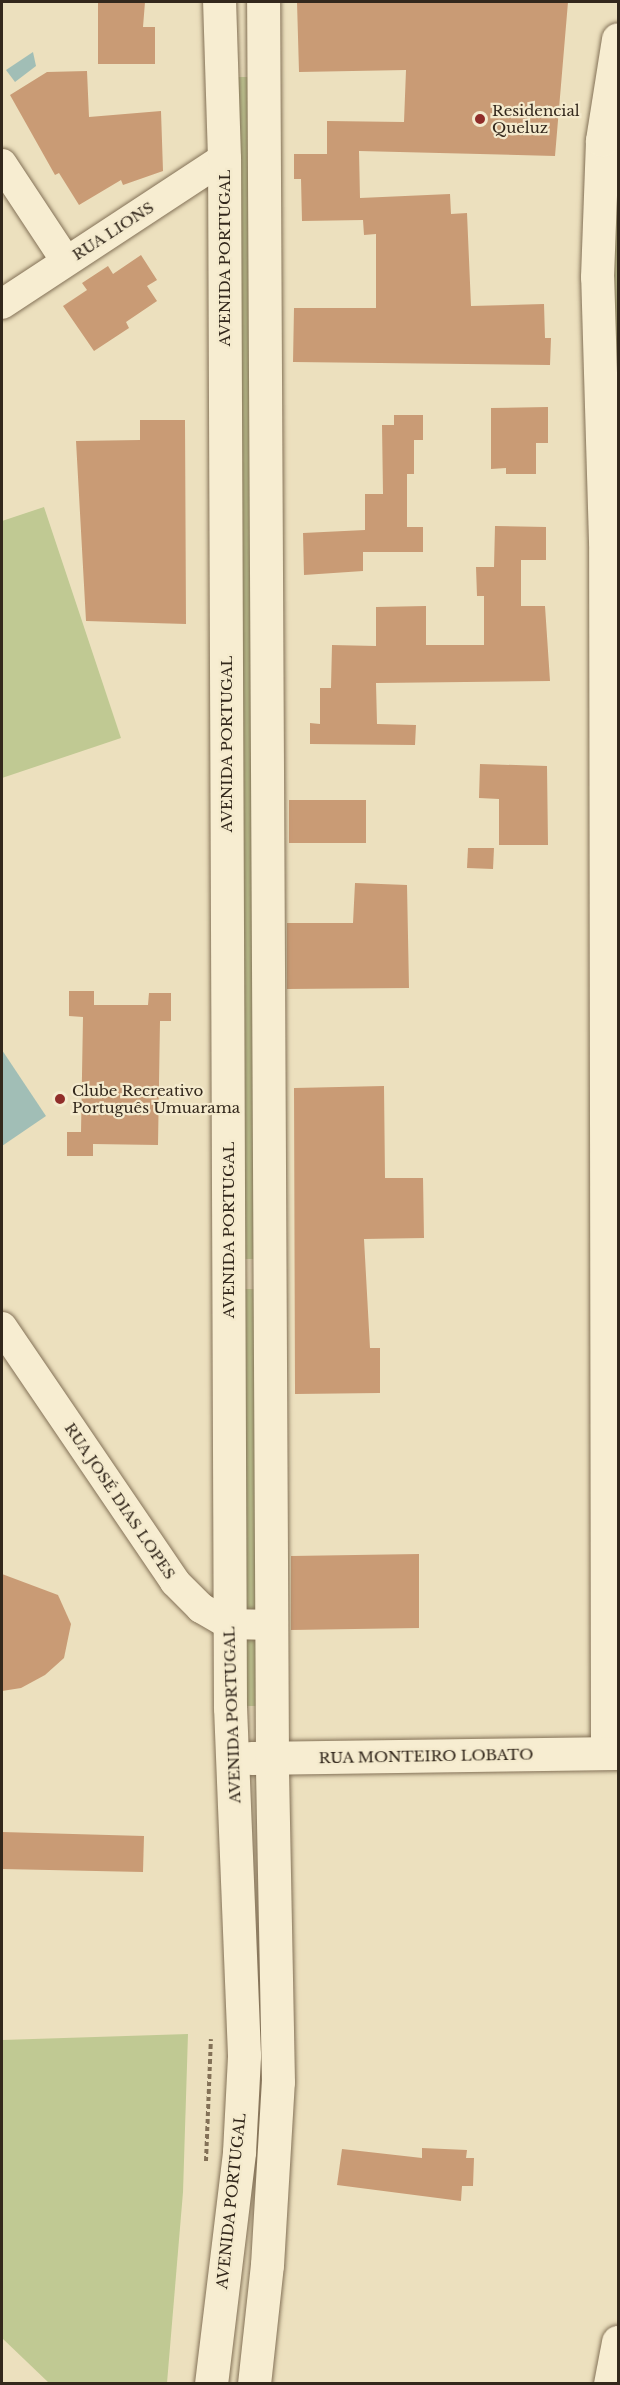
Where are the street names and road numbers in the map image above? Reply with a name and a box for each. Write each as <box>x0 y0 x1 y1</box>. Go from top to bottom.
street label: AVENIDA PORTUGAL <box>216 169 234 347</box>
street label: RUA LIONS <box>69 198 157 264</box>
street label: AVENIDA PORTUGAL <box>218 655 236 833</box>
street label: AVENIDA PORTUGAL <box>220 1141 238 1319</box>
street label: RUA JOSÉ DIAS LOPES <box>61 1419 179 1583</box>
street label: AVENIDA PORTUGAL <box>220 1626 244 1804</box>
street label: RUA MONTEIRO LOBATO <box>318 1745 534 1767</box>
street label: AVENIDA PORTUGAL <box>213 2112 249 2290</box>

